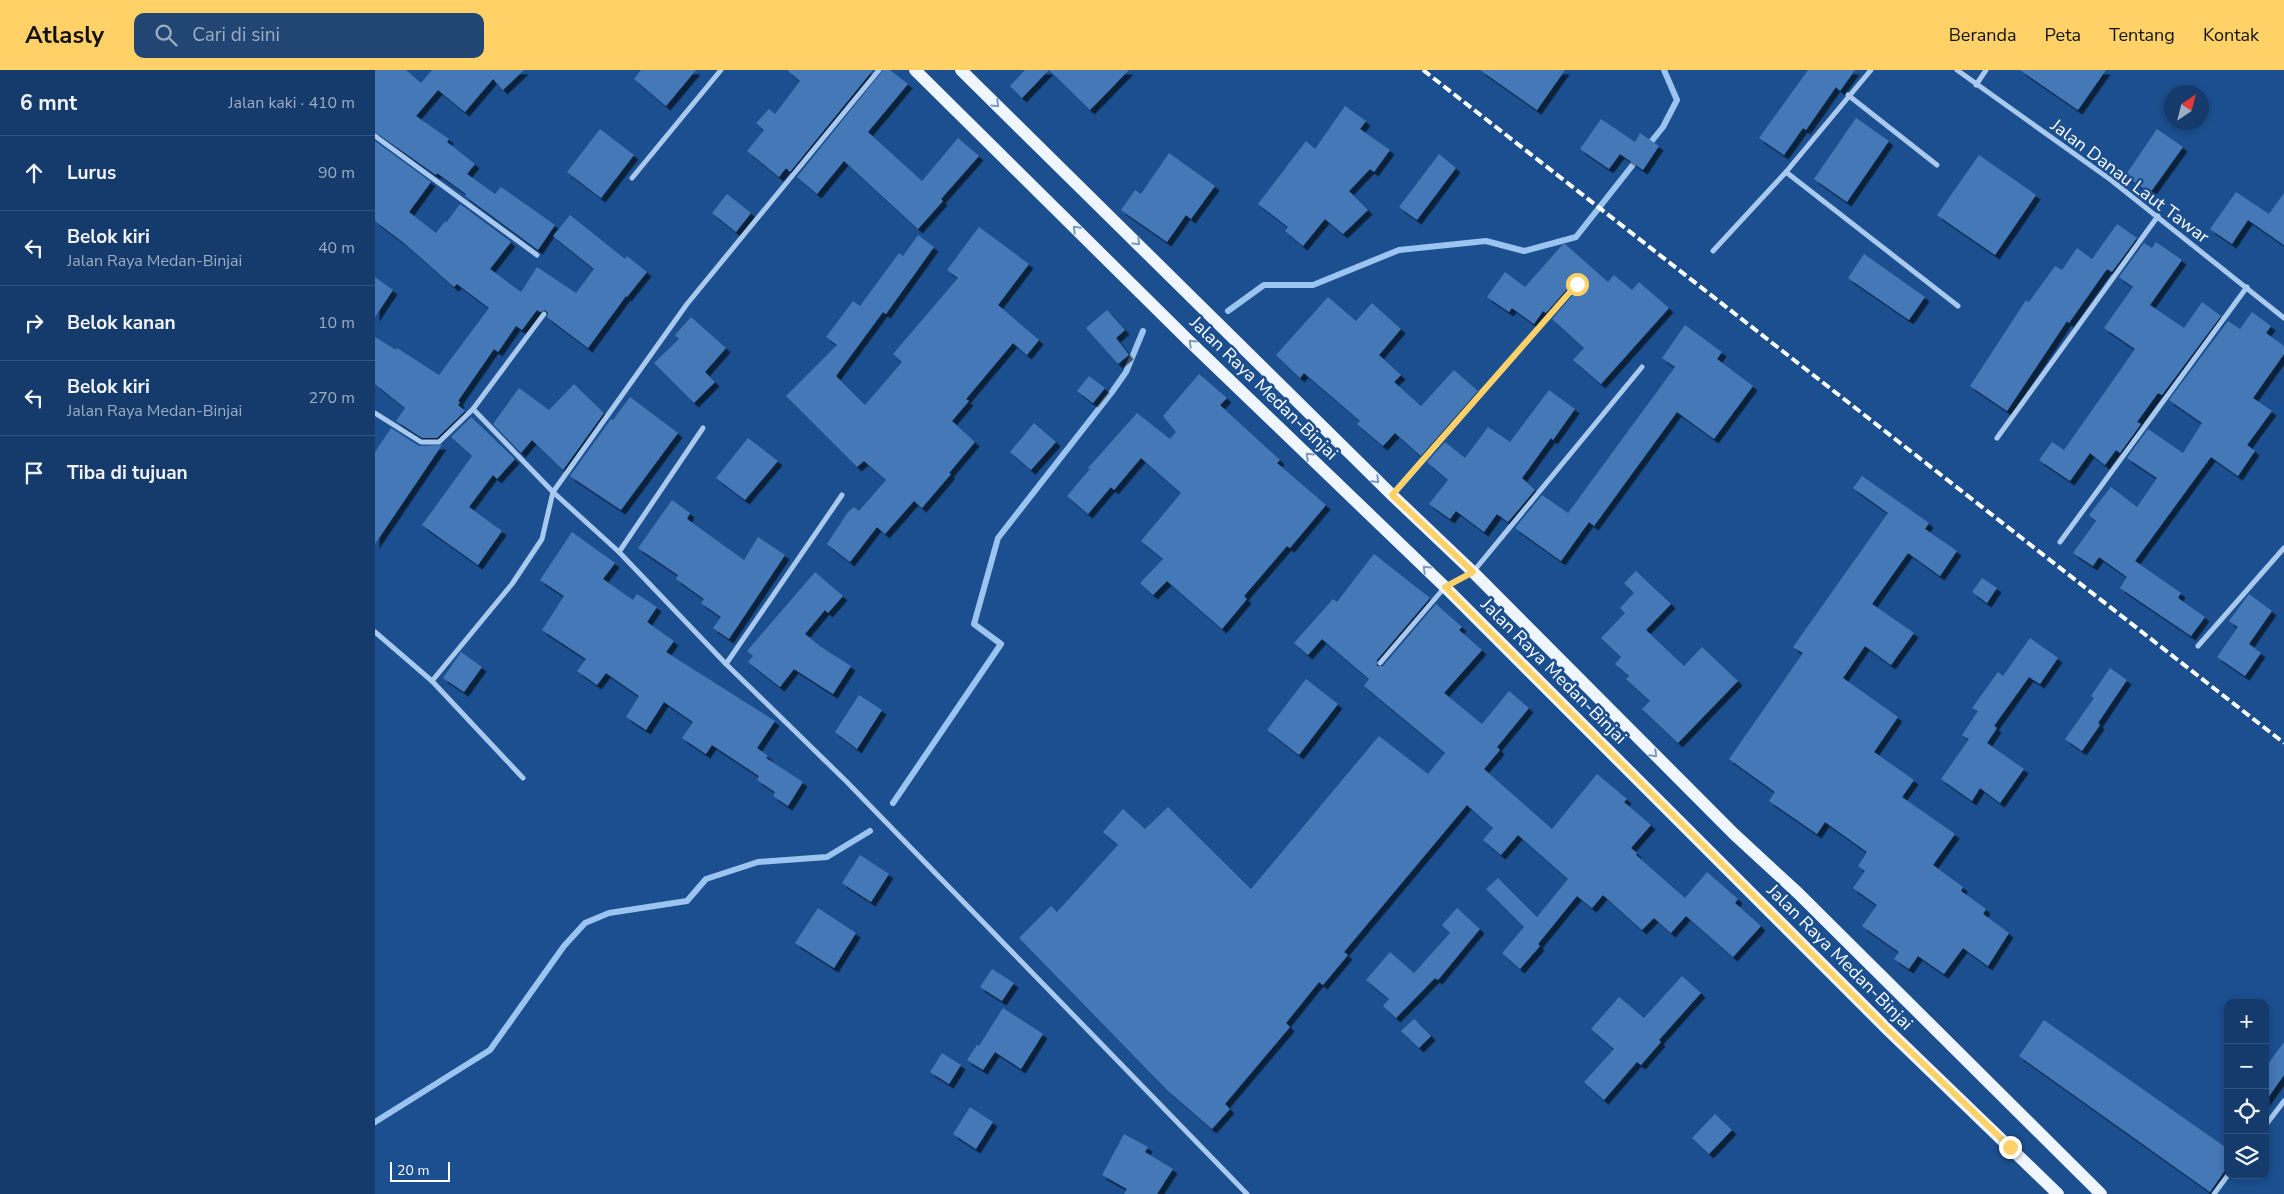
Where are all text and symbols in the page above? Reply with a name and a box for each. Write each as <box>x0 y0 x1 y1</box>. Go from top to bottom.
search box <box>134 13 484 58</box>
text: Atlasly <box>25 19 104 51</box>
icon: search <box>152 21 180 49</box>
text: Cari di sini <box>192 22 280 48</box>
text: Beranda <box>1949 23 2017 47</box>
text: Peta <box>2045 23 2081 47</box>
text: Tentang <box>2109 23 2175 47</box>
text: Kontak <box>2203 23 2259 47</box>
north arrow <box>2164 85 2209 130</box>
text: 6 mnt <box>20 89 77 117</box>
text: Jalan kaki · 410 m <box>228 92 355 114</box>
one-way arrow <box>990 98 999 107</box>
street label: Jalan Danau Laut Tawar <box>2045 113 2215 249</box>
icon: ahead <box>20 159 48 187</box>
text: Lurus <box>67 160 116 186</box>
text: 90 m <box>318 162 355 184</box>
text: Belok kiri <box>67 224 150 250</box>
one-way arrow <box>1073 226 1082 235</box>
icon: left <box>20 234 48 262</box>
one-way arrow <box>1131 236 1140 245</box>
text: 40 m <box>318 237 355 259</box>
text: Jalan Raya Medan-Binjai <box>67 250 242 272</box>
route start <box>1566 273 1589 296</box>
icon: right <box>20 309 48 337</box>
text: Belok kanan <box>67 310 176 336</box>
street label: Jalan Raya Medan-Binjai <box>1184 310 1343 465</box>
text: 10 m <box>318 312 355 334</box>
one-way arrow <box>1189 340 1198 349</box>
text: Belok kiri <box>67 374 150 400</box>
icon: left <box>20 384 48 412</box>
text: 270 m <box>308 387 355 409</box>
text: Jalan Raya Medan-Binjai <box>67 400 242 422</box>
one-way arrow <box>1306 453 1315 462</box>
icon: arrive <box>20 459 48 487</box>
text: Tiba di tujuan <box>67 460 188 486</box>
one-way arrow <box>1371 474 1380 483</box>
one-way arrow <box>1423 566 1432 575</box>
street label: Jalan Raya Medan-Binjai <box>1475 592 1632 749</box>
one-way arrow <box>1648 748 1657 757</box>
street label: Jalan Raya Medan-Binjai <box>1761 878 1918 1035</box>
map controls <box>2224 999 2269 1179</box>
button: + <box>2224 999 2269 1044</box>
button: − <box>2224 1044 2269 1089</box>
button: locate <box>2224 1089 2269 1134</box>
button: layers <box>2224 1134 2269 1179</box>
route end <box>1999 1136 2022 1159</box>
scale bar <box>390 1159 450 1182</box>
text: 20 m <box>397 1161 429 1180</box>

